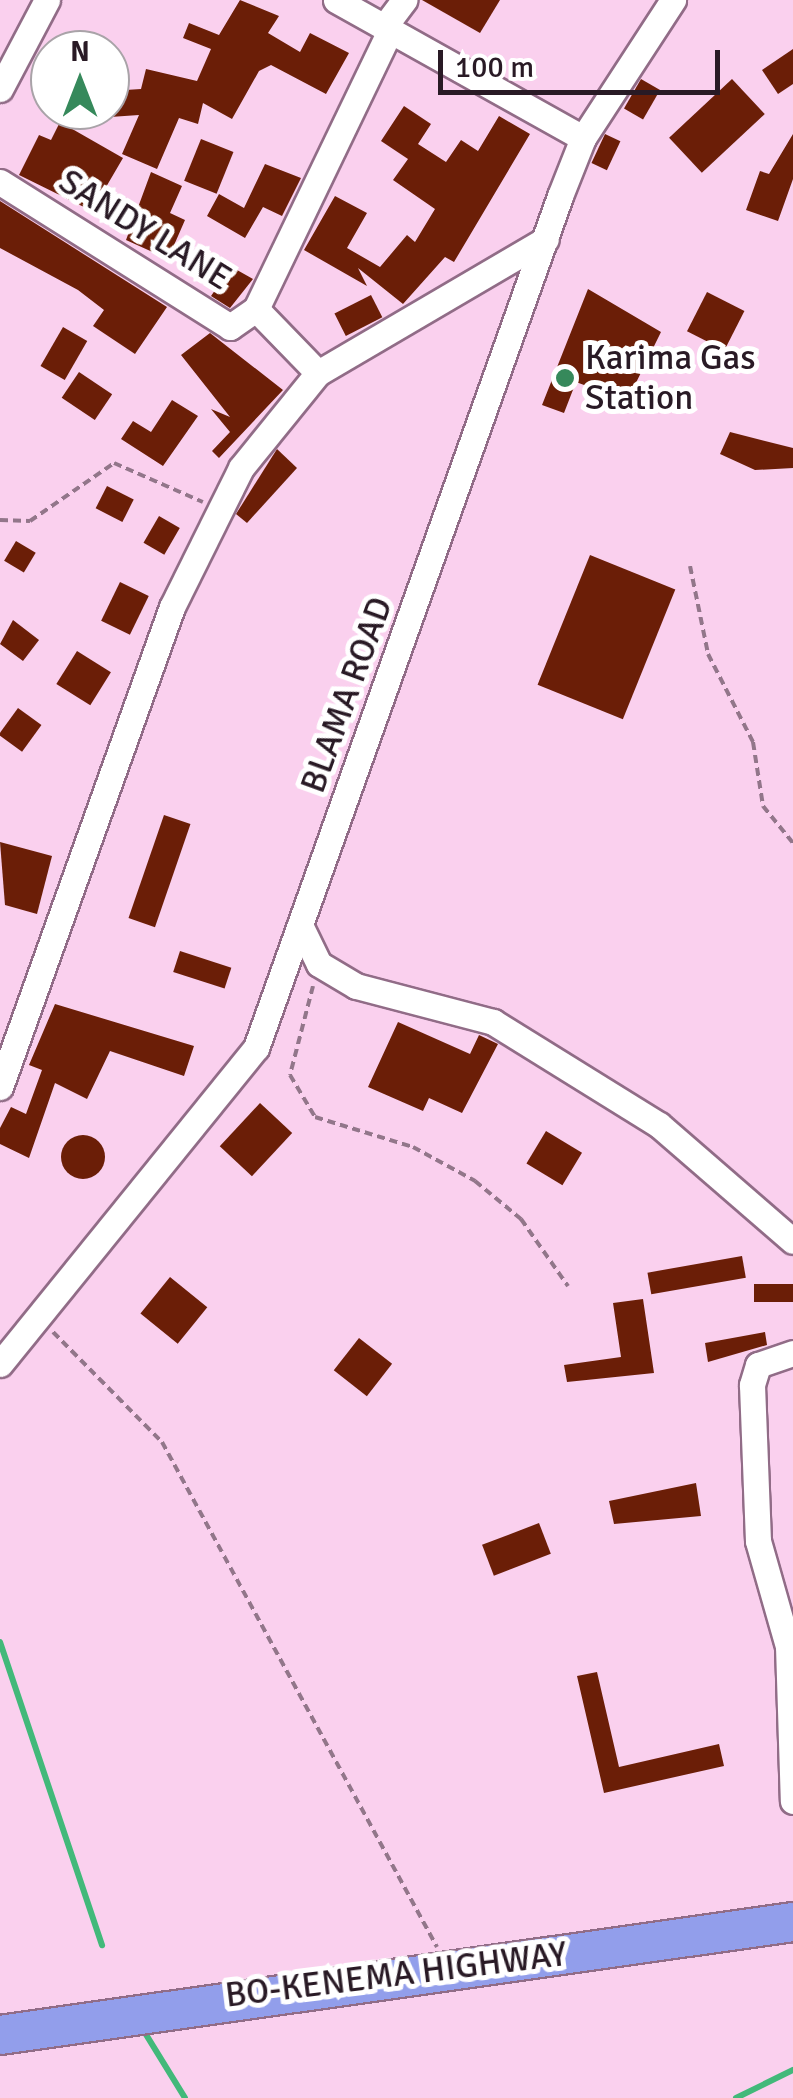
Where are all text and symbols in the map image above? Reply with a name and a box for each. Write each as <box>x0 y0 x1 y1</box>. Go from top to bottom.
north arrow <box>30 30 130 130</box>
scale bar <box>443 30 726 92</box>
text: N <box>70 35 90 69</box>
text: 100 m <box>455 49 534 86</box>
street label: SANDY LANE <box>51 161 239 299</box>
place label: Karima Gas Station <box>585 337 755 419</box>
marker: Karima Gas Station <box>554 367 576 389</box>
street label: BLAMA ROAD <box>292 591 402 799</box>
street label: BO-KENEMA HIGHWAY <box>223 1933 569 2017</box>

